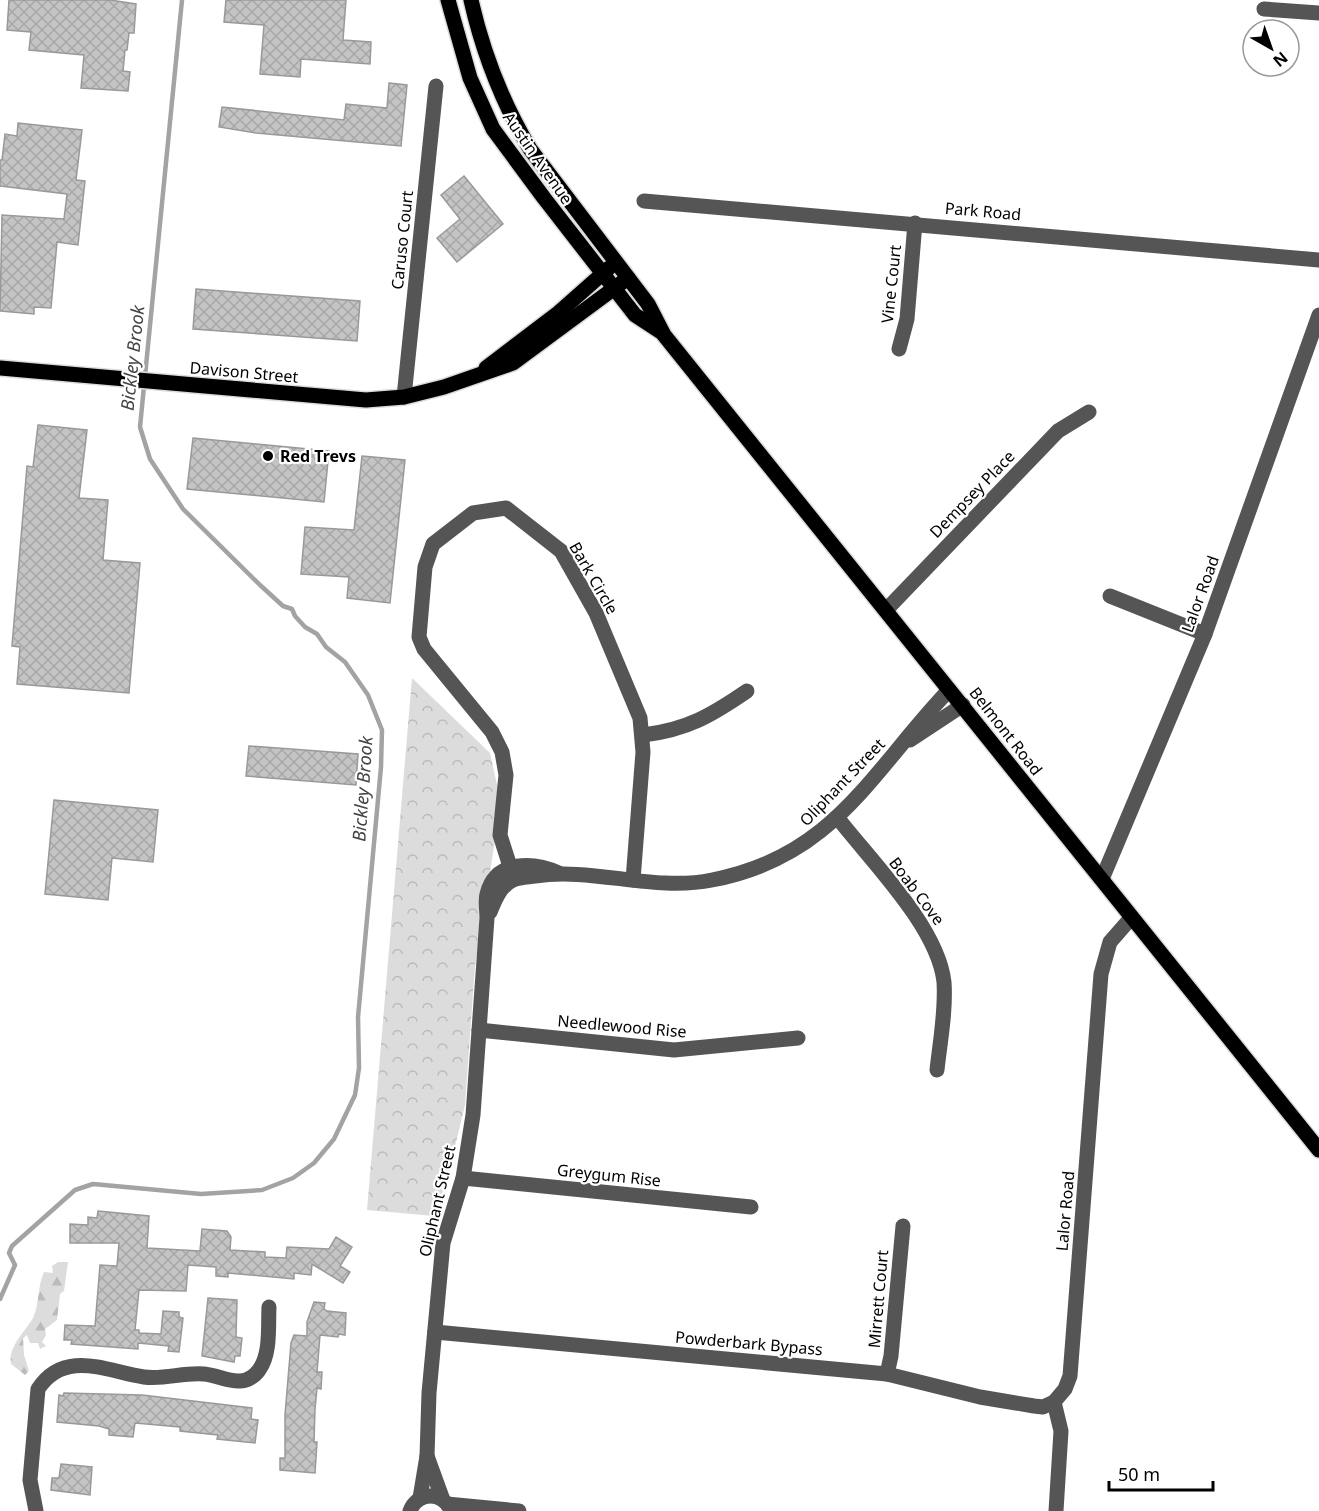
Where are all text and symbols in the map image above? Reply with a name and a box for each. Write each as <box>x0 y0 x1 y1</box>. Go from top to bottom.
north arrow <box>1241 18 1301 78</box>
text: N <box>1269 47 1293 72</box>
street label: Austin Avenue <box>498 107 578 209</box>
street label: Caruso Court <box>386 189 418 290</box>
street label: Park Road <box>944 197 1022 225</box>
street label: Vine Court <box>876 243 906 324</box>
water label: Bickley Brook <box>115 303 150 412</box>
street label: Davison Street <box>189 356 299 388</box>
place label: Red Trevs <box>280 445 356 467</box>
street label: Dempsey Place <box>925 445 1019 543</box>
marker: Red Trevs <box>261 449 275 463</box>
street label: Bark Circle <box>564 538 624 618</box>
street label: Lalor Road <box>1176 552 1224 636</box>
street label: Belmont Road <box>965 682 1047 780</box>
street label: Oliphant Street <box>795 733 890 831</box>
water label: Bickley Brook <box>346 734 378 842</box>
street label: Boab Cove <box>884 853 950 929</box>
street label: Needlewood Rise <box>556 1009 688 1043</box>
street label: Oliphant Street <box>413 1143 461 1259</box>
street label: Greygum Rise <box>556 1159 662 1191</box>
street label: Lalor Road <box>1051 1170 1079 1252</box>
street label: Mirrett Court <box>863 1249 893 1349</box>
street label: Powderbark Bypass <box>674 1326 824 1360</box>
scale bar <box>1109 1454 1212 1492</box>
text: 50 m <box>1118 1462 1160 1486</box>

